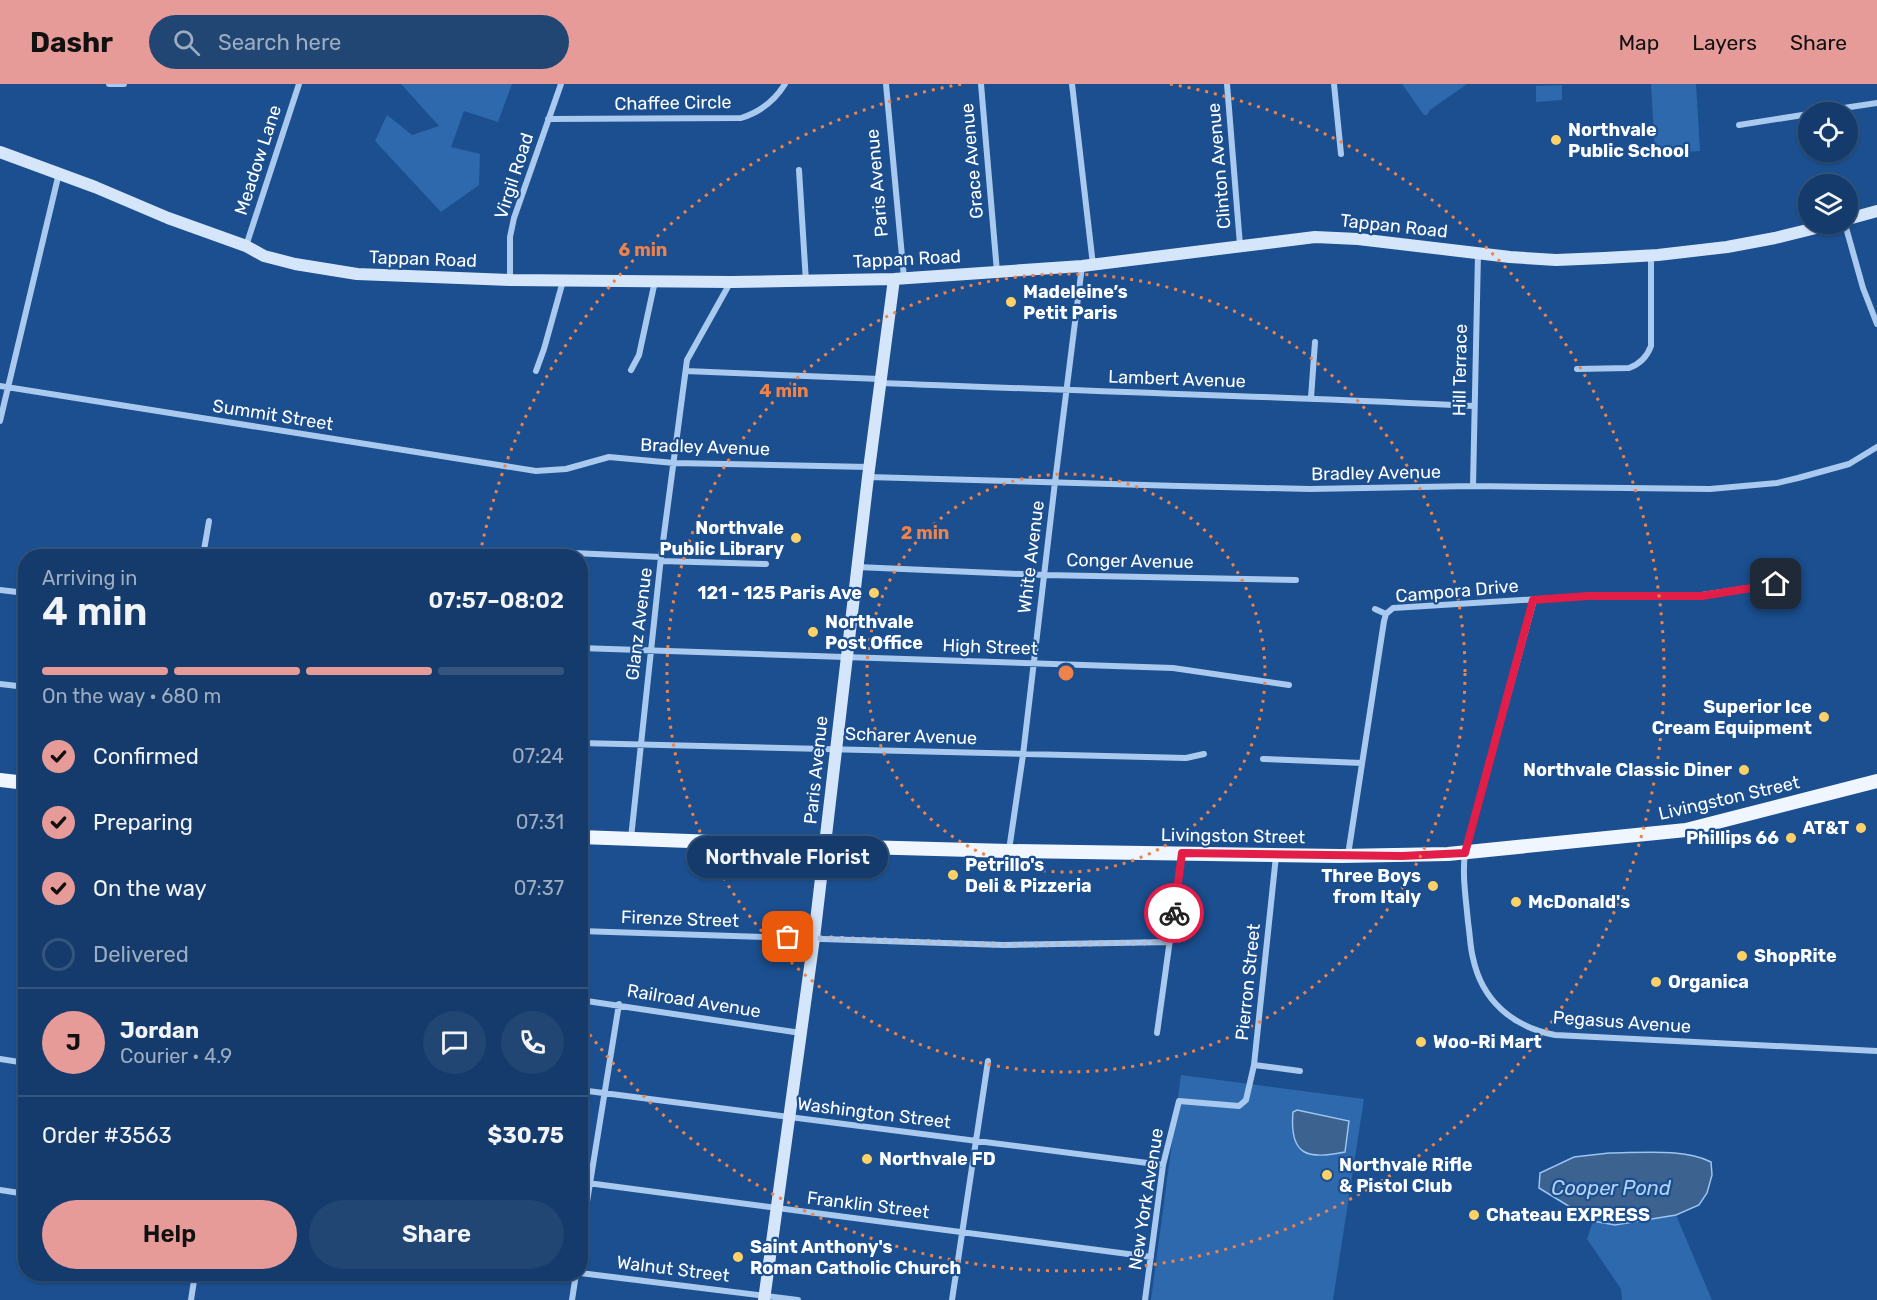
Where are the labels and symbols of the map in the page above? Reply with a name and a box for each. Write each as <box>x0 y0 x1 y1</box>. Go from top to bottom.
street label: Chaffee Circle <box>614 91 732 115</box>
street label: Meadow Lane <box>230 102 286 218</box>
street label: Grace Avenue <box>956 102 988 220</box>
street label: Clinton Avenue <box>1203 102 1235 230</box>
place label: Northvale Public School <box>1568 119 1689 162</box>
street label: Paris Avenue <box>861 128 893 238</box>
street label: Virgil Road <box>490 130 538 222</box>
marker: Northvale Public School <box>1549 133 1563 147</box>
street label: Tappan Road <box>1339 209 1449 243</box>
text: 6 min <box>619 239 667 261</box>
street label: Tappan Road <box>852 245 962 273</box>
street label: Tappan Road <box>369 246 477 272</box>
place label: Madeleine’s Petit Paris <box>1023 281 1128 324</box>
marker: Madeleine’s Petit Paris <box>1004 295 1018 309</box>
street label: Hill Terrace <box>1448 324 1472 416</box>
street label: Lambert Avenue <box>1108 366 1246 392</box>
text: 4 min <box>759 380 809 402</box>
street label: Summit Street <box>211 395 335 435</box>
street label: Bradley Avenue <box>640 434 770 460</box>
street label: Bradley Avenue <box>1311 461 1441 485</box>
street label: White Avenue <box>1013 499 1049 615</box>
place label: Northvale Public Library <box>659 517 784 560</box>
text: 2 min <box>901 522 949 544</box>
marker: Northvale Public Library <box>789 531 803 545</box>
street label: Conger Avenue <box>1066 549 1194 573</box>
pin <box>1750 558 1801 609</box>
street label: Glanz Avenue <box>621 566 657 682</box>
street label: Campora Drive <box>1395 575 1519 607</box>
place label: 121 - 125 Paris Ave <box>698 582 862 604</box>
marker: 121 - 125 Paris Ave <box>867 586 881 600</box>
place label: Northvale Post Office <box>825 611 923 654</box>
marker: Northvale Post Office <box>806 625 820 639</box>
street label: High Street <box>942 634 1038 660</box>
centre of rings <box>1056 663 1076 683</box>
place label: Superior Ice Cream Equipment <box>1652 696 1812 739</box>
marker: Superior Ice Cream Equipment <box>1817 710 1831 724</box>
street label: Paris Avenue <box>799 715 833 825</box>
street label: Scharer Avenue <box>845 723 977 749</box>
place label: Northvale Classic Diner <box>1523 759 1732 781</box>
marker: Northvale Classic Diner <box>1737 763 1751 777</box>
street label: Livingston Street <box>1656 771 1802 825</box>
place label: AT&T <box>1803 817 1849 839</box>
marker: AT&T <box>1854 821 1868 835</box>
street label: Livingston Street <box>1161 824 1305 848</box>
place label: Phillips 66 <box>1686 827 1779 849</box>
marker: Phillips 66 <box>1784 831 1798 845</box>
callout: Northvale Florist <box>688 835 888 877</box>
place label: Petrillo's Deli & Pizzeria <box>965 854 1092 897</box>
place label: Three Boys from Italy <box>1321 865 1421 908</box>
marker: Petrillo's Deli & Pizzeria <box>946 868 960 882</box>
marker: Three Boys from Italy <box>1426 879 1440 893</box>
courier <box>1144 883 1204 943</box>
place label: McDonald's <box>1528 891 1630 913</box>
marker: McDonald's <box>1509 895 1523 909</box>
street label: Firenze Street <box>621 906 739 932</box>
pin <box>762 911 813 962</box>
street label: Pierron Street <box>1231 923 1265 1041</box>
place label: ShopRite <box>1754 945 1837 967</box>
marker: ShopRite <box>1735 949 1749 963</box>
place label: Organica <box>1668 971 1749 993</box>
marker: Organica <box>1649 975 1663 989</box>
street label: Railroad Avenue <box>626 980 762 1022</box>
street label: Pegasus Avenue <box>1552 1006 1692 1038</box>
place label: Woo-Ri Mart <box>1433 1031 1542 1053</box>
marker: Woo-Ri Mart <box>1414 1035 1428 1049</box>
street label: Washington Street <box>796 1093 952 1133</box>
street label: New York Avenue <box>1124 1126 1168 1272</box>
place label: Northvale FD <box>879 1148 996 1170</box>
marker: Northvale FD <box>860 1152 874 1166</box>
place label: Northvale Rifle & Pistol Club <box>1339 1154 1473 1197</box>
marker: Northvale Rifle & Pistol Club <box>1320 1168 1334 1182</box>
water label: Cooper Pond <box>1551 1176 1672 1200</box>
street label: Franklin Street <box>806 1187 930 1223</box>
place label: Chateau EXPRESS <box>1486 1204 1650 1226</box>
marker: Chateau EXPRESS <box>1467 1208 1481 1222</box>
place label: Saint Anthony's Roman Catholic Church <box>750 1236 961 1279</box>
marker: Saint Anthony's Roman Catholic Church <box>731 1250 745 1264</box>
street label: Walnut Street <box>615 1251 731 1287</box>

